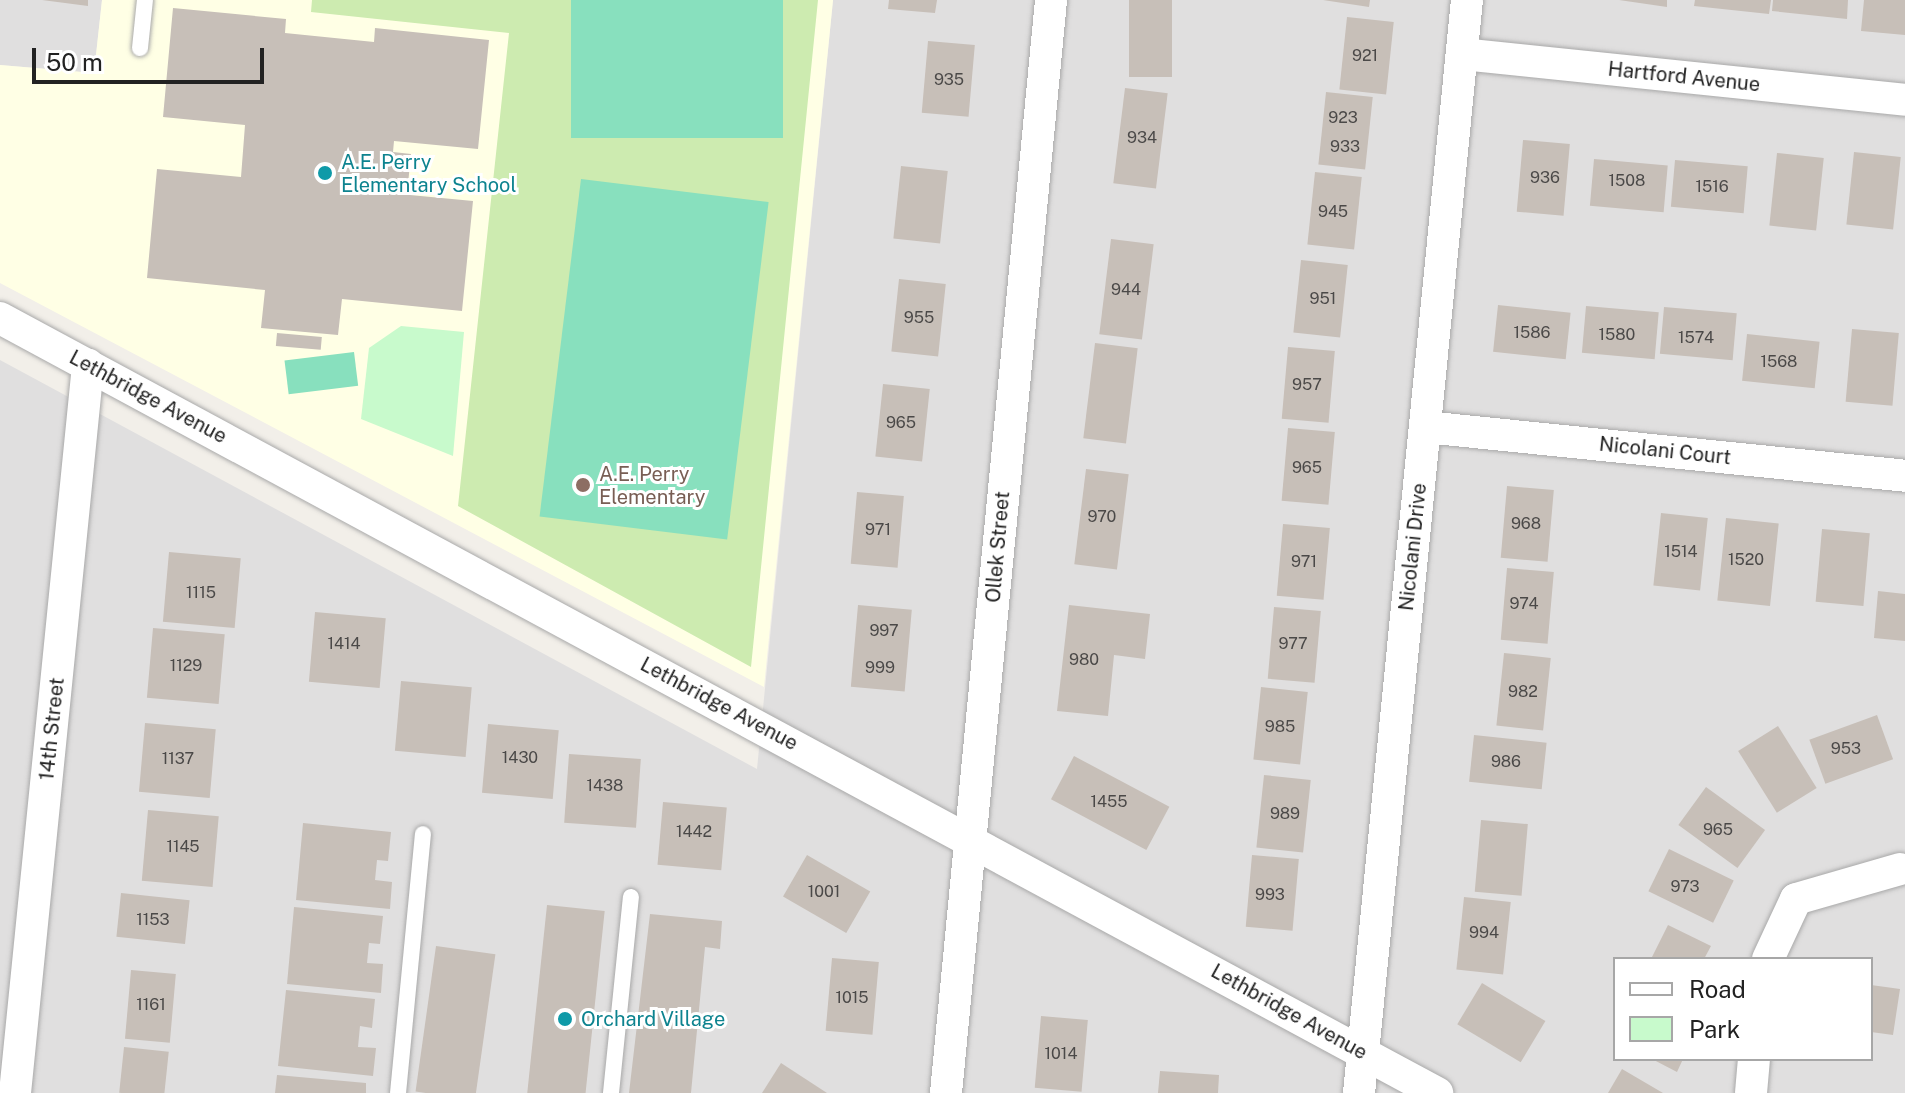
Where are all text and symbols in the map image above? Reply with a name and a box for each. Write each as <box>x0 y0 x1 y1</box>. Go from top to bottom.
scale bar <box>36 32 268 82</box>
house number: 921 <box>1352 46 1378 66</box>
text: 50 m <box>46 48 103 76</box>
street label: Hartford Avenue <box>1607 57 1761 97</box>
house number: 935 <box>934 70 964 90</box>
house number: 923 <box>1328 108 1358 128</box>
house number: 934 <box>1127 128 1157 148</box>
house number: 933 <box>1330 137 1360 157</box>
place label: A.E. Perry Elementary School <box>341 150 517 197</box>
marker: A.E. Perry Elementary School <box>316 164 334 182</box>
house number: 936 <box>1530 168 1560 188</box>
house number: 1508 <box>1609 171 1645 191</box>
house number: 1516 <box>1695 177 1729 197</box>
house number: 945 <box>1318 202 1348 222</box>
house number: 944 <box>1111 280 1141 300</box>
house number: 951 <box>1310 289 1336 309</box>
house number: 955 <box>904 308 934 328</box>
house number: 1586 <box>1514 323 1550 343</box>
house number: 1580 <box>1599 325 1635 345</box>
house number: 1574 <box>1678 328 1714 348</box>
street label: Lethbridge Avenue <box>65 345 231 449</box>
house number: 1568 <box>1761 352 1797 372</box>
house number: 957 <box>1292 375 1322 395</box>
house number: 965 <box>886 413 916 433</box>
street label: Nicolani Court <box>1598 432 1732 470</box>
house number: 965 <box>1292 458 1322 478</box>
place label: A.E. Perry Elementary <box>599 462 705 509</box>
marker: A.E. Perry Elementary <box>574 476 592 494</box>
street label: Nicolani Drive <box>1394 482 1432 612</box>
street label: Ollek Street <box>981 490 1015 604</box>
house number: 970 <box>1088 507 1116 527</box>
house number: 968 <box>1511 514 1541 534</box>
house number: 971 <box>865 520 891 540</box>
house number: 1514 <box>1664 542 1698 562</box>
house number: 1520 <box>1728 550 1764 570</box>
house number: 971 <box>1291 552 1317 572</box>
house number: 1115 <box>186 583 216 603</box>
house number: 974 <box>1510 594 1538 614</box>
house number: 997 <box>869 621 899 641</box>
house number: 1414 <box>327 634 361 654</box>
house number: 977 <box>1278 634 1308 654</box>
house number: 980 <box>1069 650 1099 670</box>
street label: Lethbridge Avenue <box>636 652 802 756</box>
house number: 1129 <box>170 656 202 676</box>
house number: 999 <box>865 658 895 678</box>
street label: 14th Street <box>35 676 69 782</box>
house number: 982 <box>1508 682 1538 702</box>
house number: 985 <box>1265 717 1295 737</box>
house number: 953 <box>1831 739 1861 759</box>
house number: 1430 <box>502 748 538 768</box>
house number: 1137 <box>162 749 194 769</box>
house number: 986 <box>1491 752 1521 772</box>
house number: 1438 <box>587 776 623 796</box>
house number: 1455 <box>1091 792 1127 812</box>
house number: 989 <box>1270 804 1300 824</box>
house number: 965 <box>1703 820 1733 840</box>
house number: 1442 <box>676 822 712 842</box>
house number: 1145 <box>166 837 200 857</box>
house number: 973 <box>1670 877 1700 897</box>
house number: 1001 <box>808 882 840 902</box>
house number: 993 <box>1255 885 1285 905</box>
house number: 1153 <box>136 910 170 930</box>
house number: 994 <box>1469 923 1499 943</box>
legend <box>1613 957 1873 1061</box>
street label: Lethbridge Avenue <box>1207 959 1371 1065</box>
text: Road <box>1689 975 1746 1003</box>
house number: 1015 <box>835 988 869 1008</box>
house number: 1161 <box>136 995 166 1015</box>
place label: Orchard Village <box>581 1007 726 1031</box>
marker: Orchard Village <box>556 1010 574 1028</box>
text: Park <box>1689 1015 1740 1043</box>
house number: 1014 <box>1045 1044 1077 1064</box>

